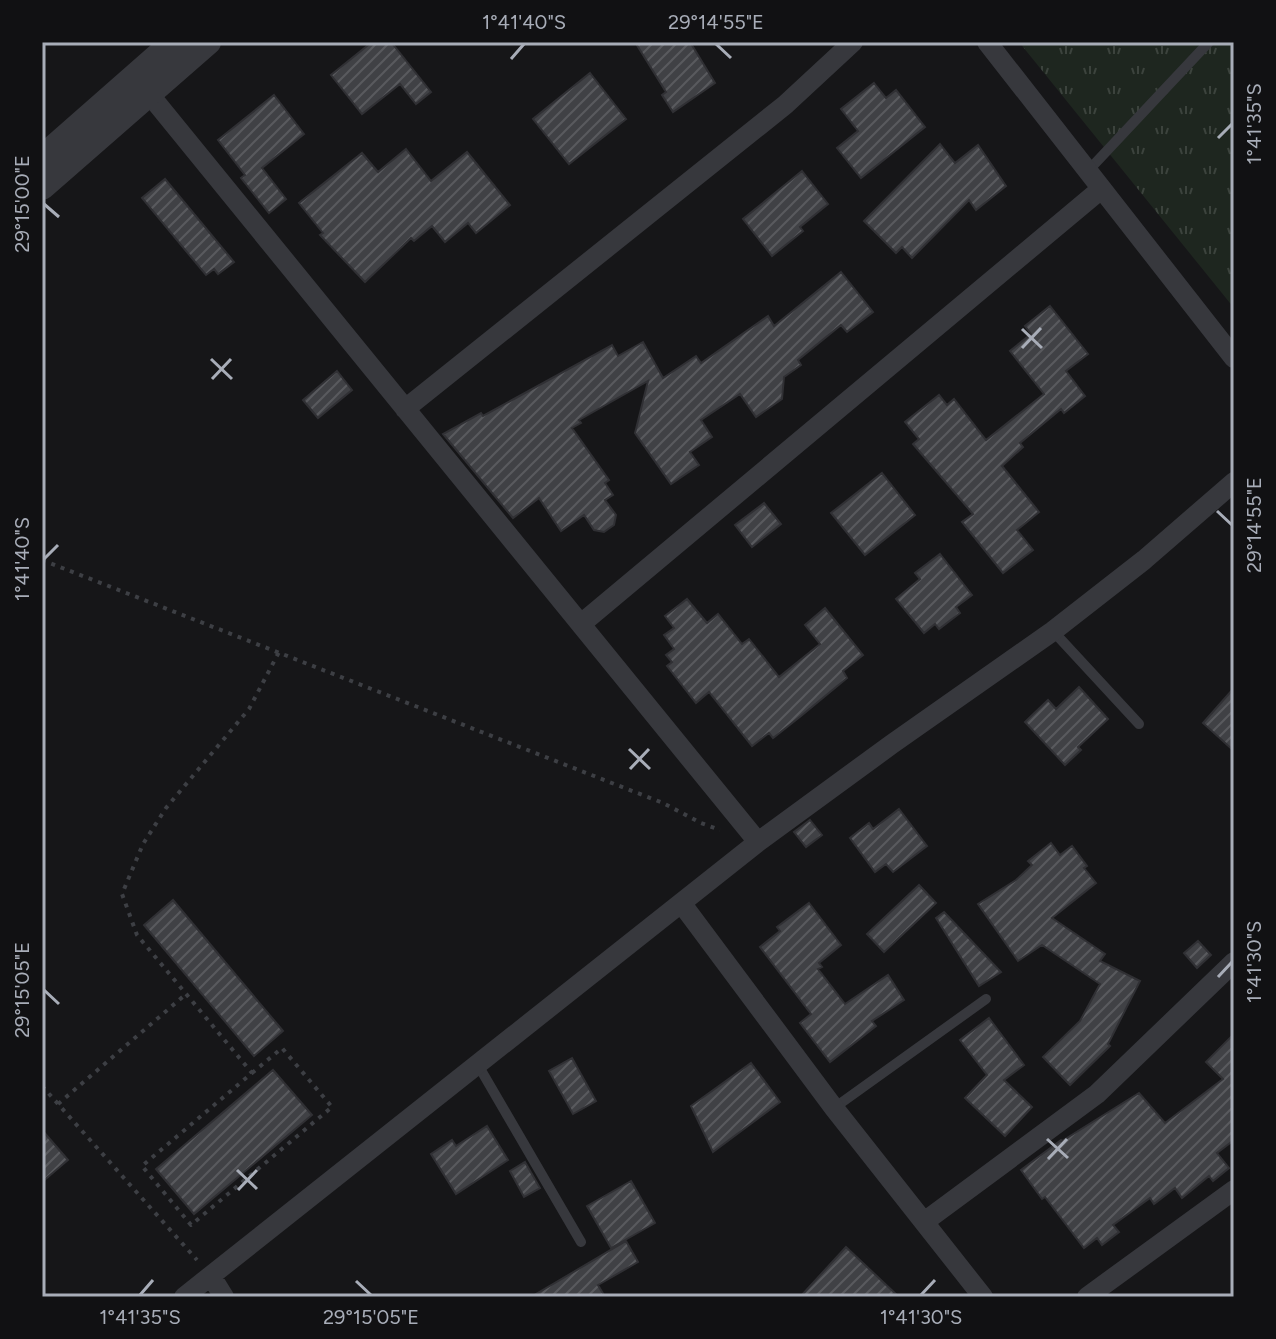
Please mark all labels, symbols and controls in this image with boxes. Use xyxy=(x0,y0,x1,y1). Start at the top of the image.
text: 1°41'40"S xyxy=(482,10,566,34)
text: 29°14'55"E xyxy=(668,10,764,34)
text: 1°41'35"S xyxy=(1242,83,1266,165)
text: 29°15'00"E xyxy=(10,155,34,253)
text: 29°14'55"E xyxy=(1242,477,1266,573)
text: 1°41'40"S xyxy=(10,517,34,601)
text: 1°41'30"S xyxy=(1242,921,1266,1003)
text: 29°15'05"E xyxy=(10,942,34,1038)
text: 1°41'35"S xyxy=(99,1305,181,1329)
text: 29°15'05"E xyxy=(323,1305,419,1329)
text: 1°41'30"S xyxy=(880,1305,962,1329)

